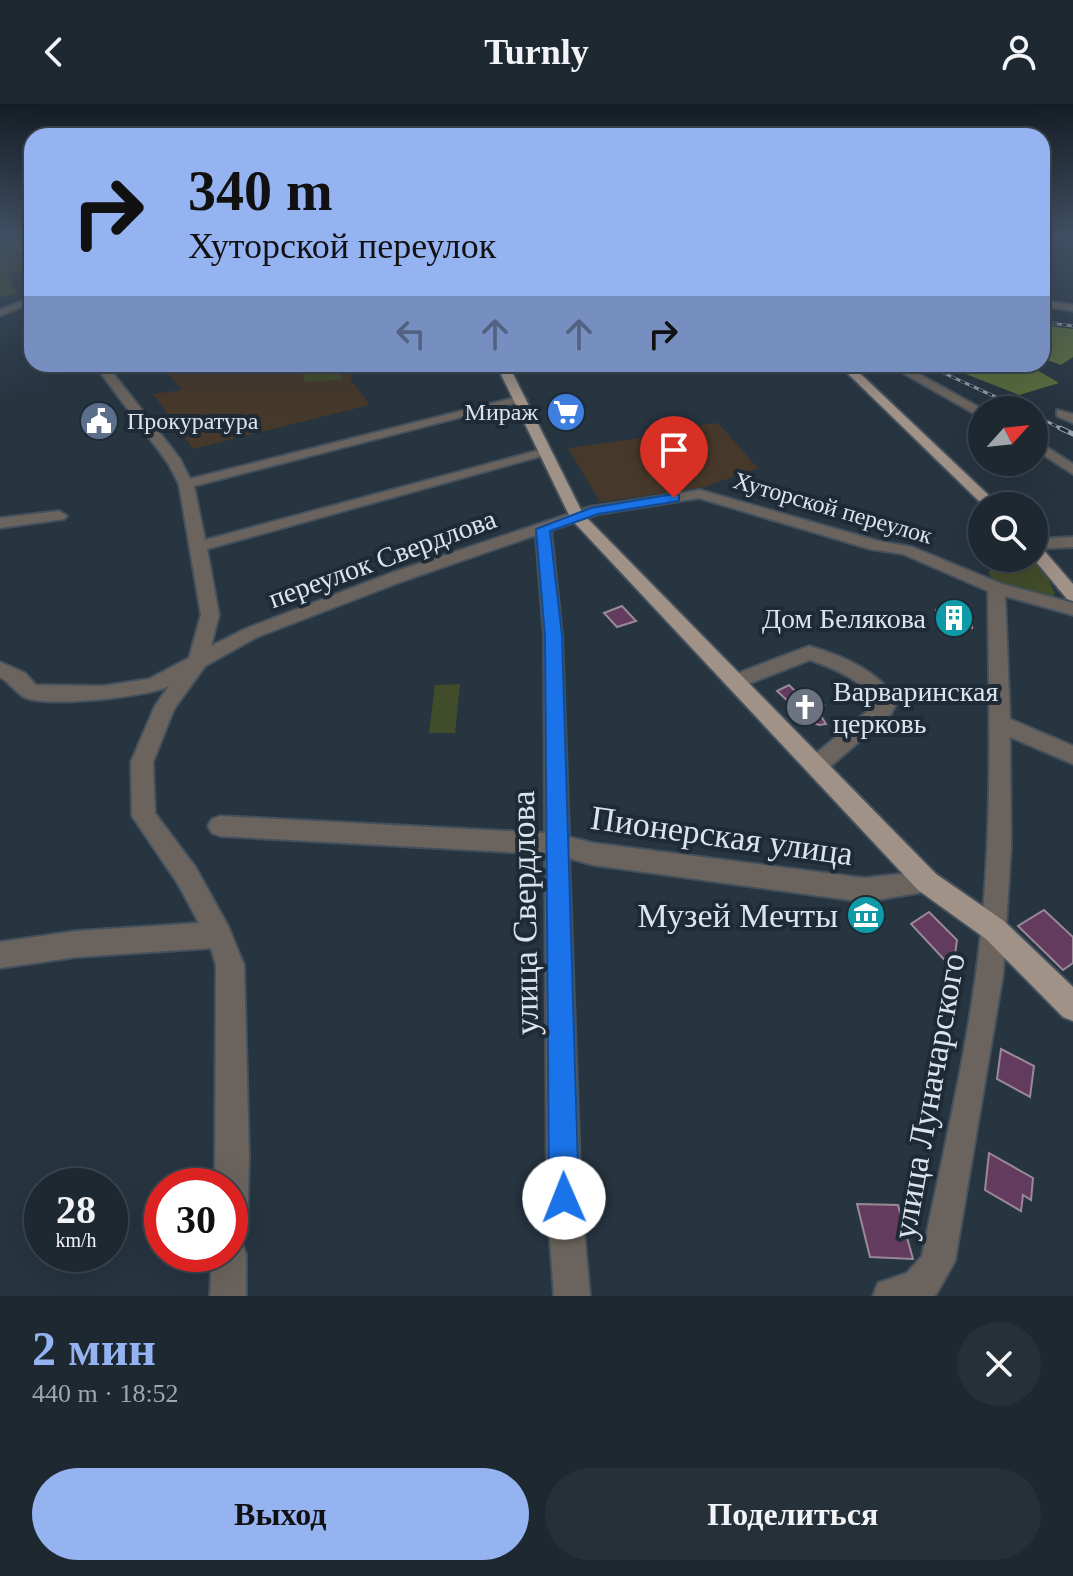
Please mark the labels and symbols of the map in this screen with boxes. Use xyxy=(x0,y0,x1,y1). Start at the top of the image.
supermarket icon: Мираж xyxy=(545,391,587,433)
north arrow xyxy=(968,396,1048,476)
place label: Мираж xyxy=(465,399,538,425)
public building icon: Прокуратура xyxy=(78,400,120,442)
place label: Прокуратура xyxy=(127,408,259,434)
pin xyxy=(640,416,708,498)
street label: Хуторской переулок xyxy=(731,467,936,549)
street label: переулок Свердлова xyxy=(264,503,501,614)
building icon: Дом Белякова xyxy=(933,597,975,639)
place label: Дом Белякова xyxy=(762,603,927,634)
place label: Варваринская церковь xyxy=(833,676,998,739)
church icon: Варваринская церковь xyxy=(784,686,826,728)
street label: улица Свердлова xyxy=(504,790,545,1036)
street label: Пионерская улица xyxy=(588,799,855,872)
museum icon: Музей Мечты xyxy=(845,894,887,936)
place label: Музей Мечты xyxy=(638,897,838,934)
street label: улица Луначарского xyxy=(885,950,972,1242)
position arrow xyxy=(522,1156,606,1240)
speed limit sign: 30 xyxy=(144,1168,248,1272)

